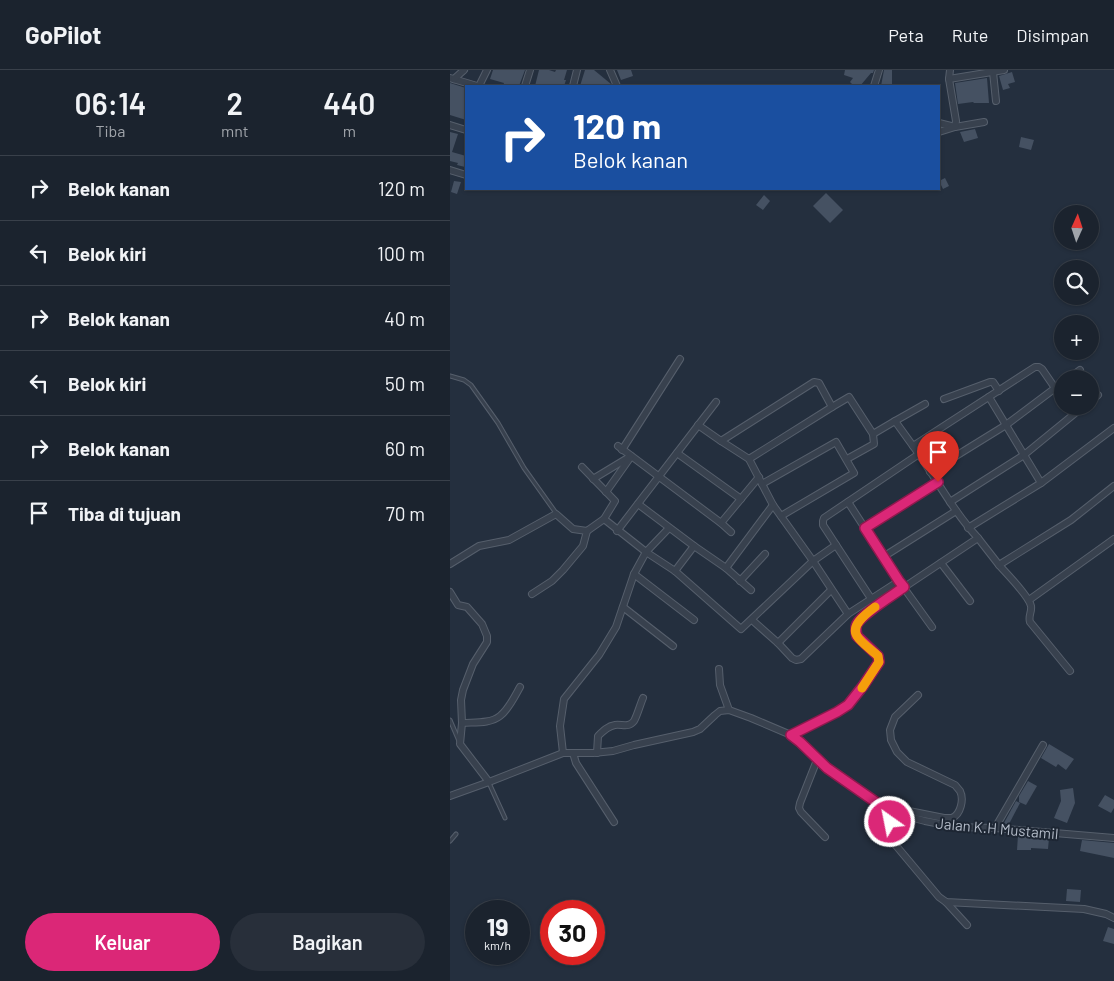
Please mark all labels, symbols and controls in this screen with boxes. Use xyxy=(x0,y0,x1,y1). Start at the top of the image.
text: GoPilot xyxy=(25,20,102,49)
text: Peta xyxy=(888,24,924,46)
text: Rute xyxy=(952,24,988,46)
text: Disimpan xyxy=(1016,24,1089,46)
text: 06:14 xyxy=(75,85,146,121)
text: 2 xyxy=(227,85,243,121)
text: 440 xyxy=(323,85,375,121)
text: 120 m xyxy=(573,104,661,146)
icon: right xyxy=(490,105,555,170)
text: Tiba xyxy=(96,121,125,140)
text: mnt xyxy=(221,121,249,140)
text: m xyxy=(343,121,356,140)
text: Belok kanan xyxy=(573,146,688,172)
icon: right xyxy=(25,174,53,202)
text: Belok kanan xyxy=(68,177,170,200)
text: 120 m xyxy=(378,177,425,200)
north arrow xyxy=(1054,205,1099,250)
map controls xyxy=(1054,205,1099,415)
icon: left xyxy=(25,239,53,267)
text: Belok kiri xyxy=(68,242,146,265)
text: 100 m xyxy=(377,242,425,265)
button: search xyxy=(1054,260,1099,305)
icon: right xyxy=(25,304,53,332)
text: Belok kanan xyxy=(68,307,170,330)
text: 40 m xyxy=(384,307,425,330)
button: + xyxy=(1054,315,1099,360)
icon: left xyxy=(25,369,53,397)
button: − xyxy=(1054,370,1099,415)
text: Belok kiri xyxy=(68,372,146,395)
text: 50 m xyxy=(385,372,425,395)
pin xyxy=(917,431,959,482)
icon: right xyxy=(25,434,53,462)
text: Belok kanan xyxy=(68,437,170,460)
text: 60 m xyxy=(385,437,425,460)
icon: arrive xyxy=(924,438,952,466)
icon: arrive xyxy=(25,499,53,527)
text: Tiba di tujuan xyxy=(68,502,181,525)
text: 70 m xyxy=(386,502,425,525)
position arrow xyxy=(863,795,915,847)
street label: Jalan K.H Mustamil xyxy=(935,814,1059,842)
speed limit sign: 30 xyxy=(540,900,605,965)
text: 19 xyxy=(486,911,509,941)
button: Keluar xyxy=(25,913,220,971)
button: Bagikan xyxy=(230,913,425,971)
text: km/h xyxy=(484,938,511,952)

